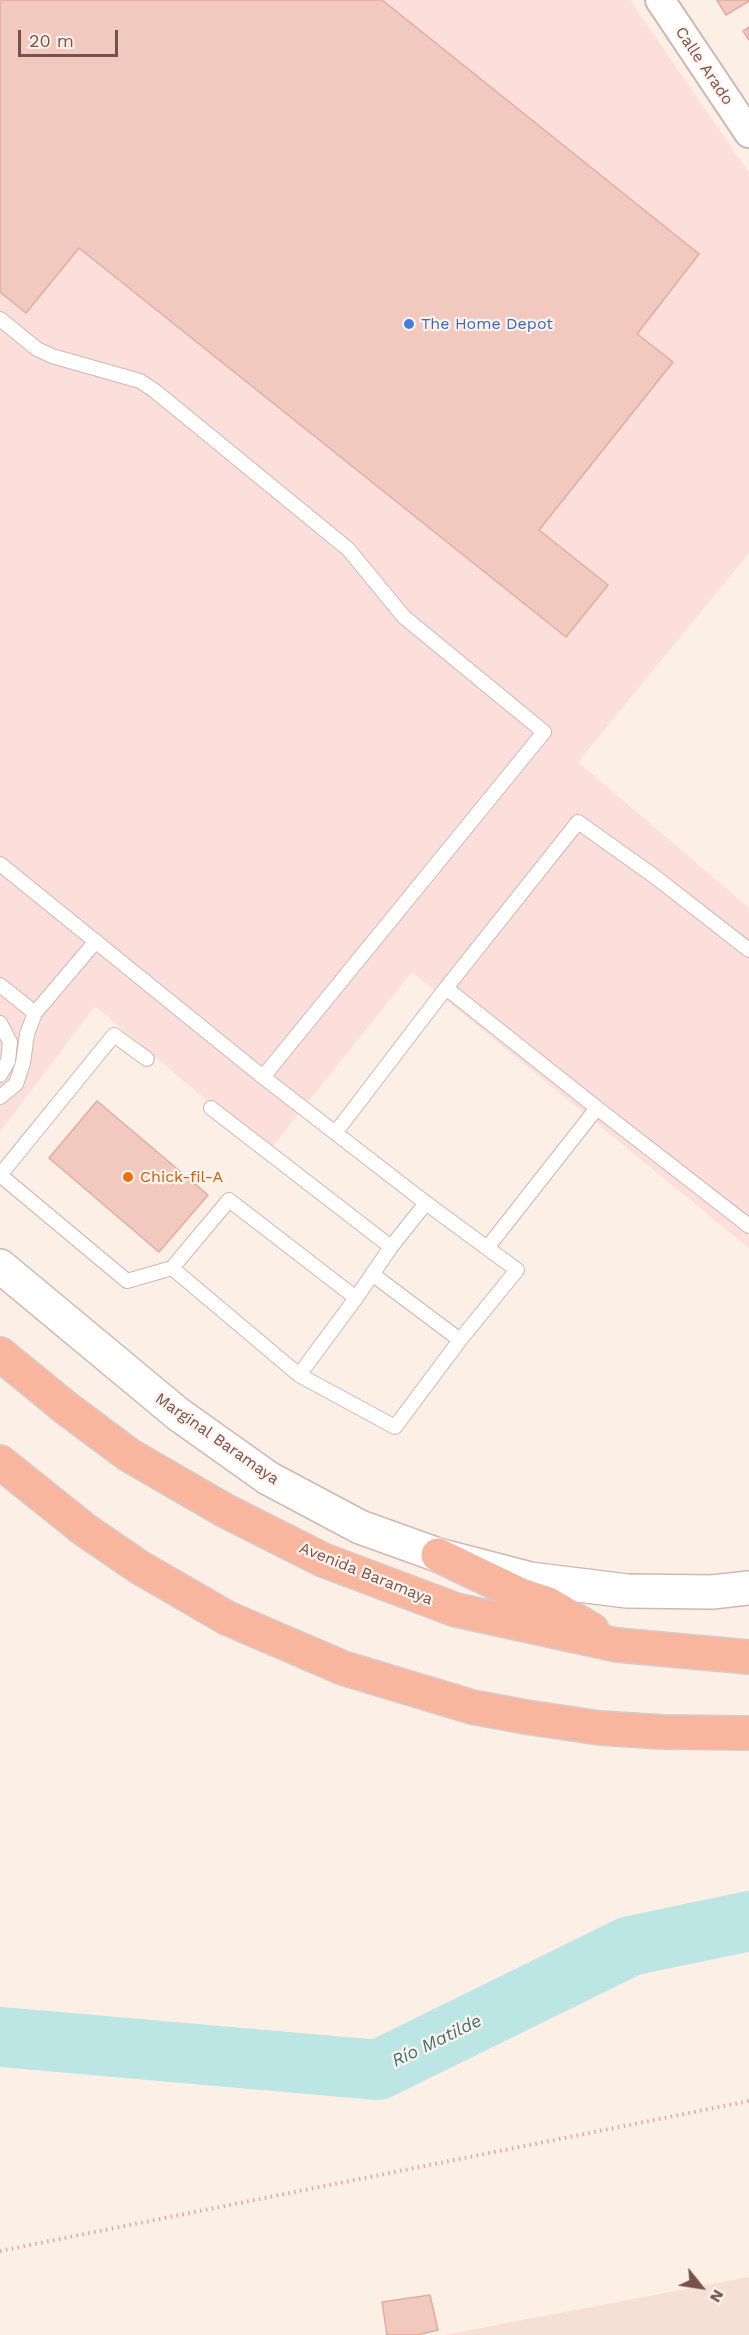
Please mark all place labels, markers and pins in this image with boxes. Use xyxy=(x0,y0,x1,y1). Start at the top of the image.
place label: The Home Depot xyxy=(421,314,553,334)
marker: The Home Depot xyxy=(402,317,416,331)
place label: Chick-fil-A xyxy=(140,1167,223,1187)
marker: Chick-fil-A xyxy=(121,1170,135,1184)

